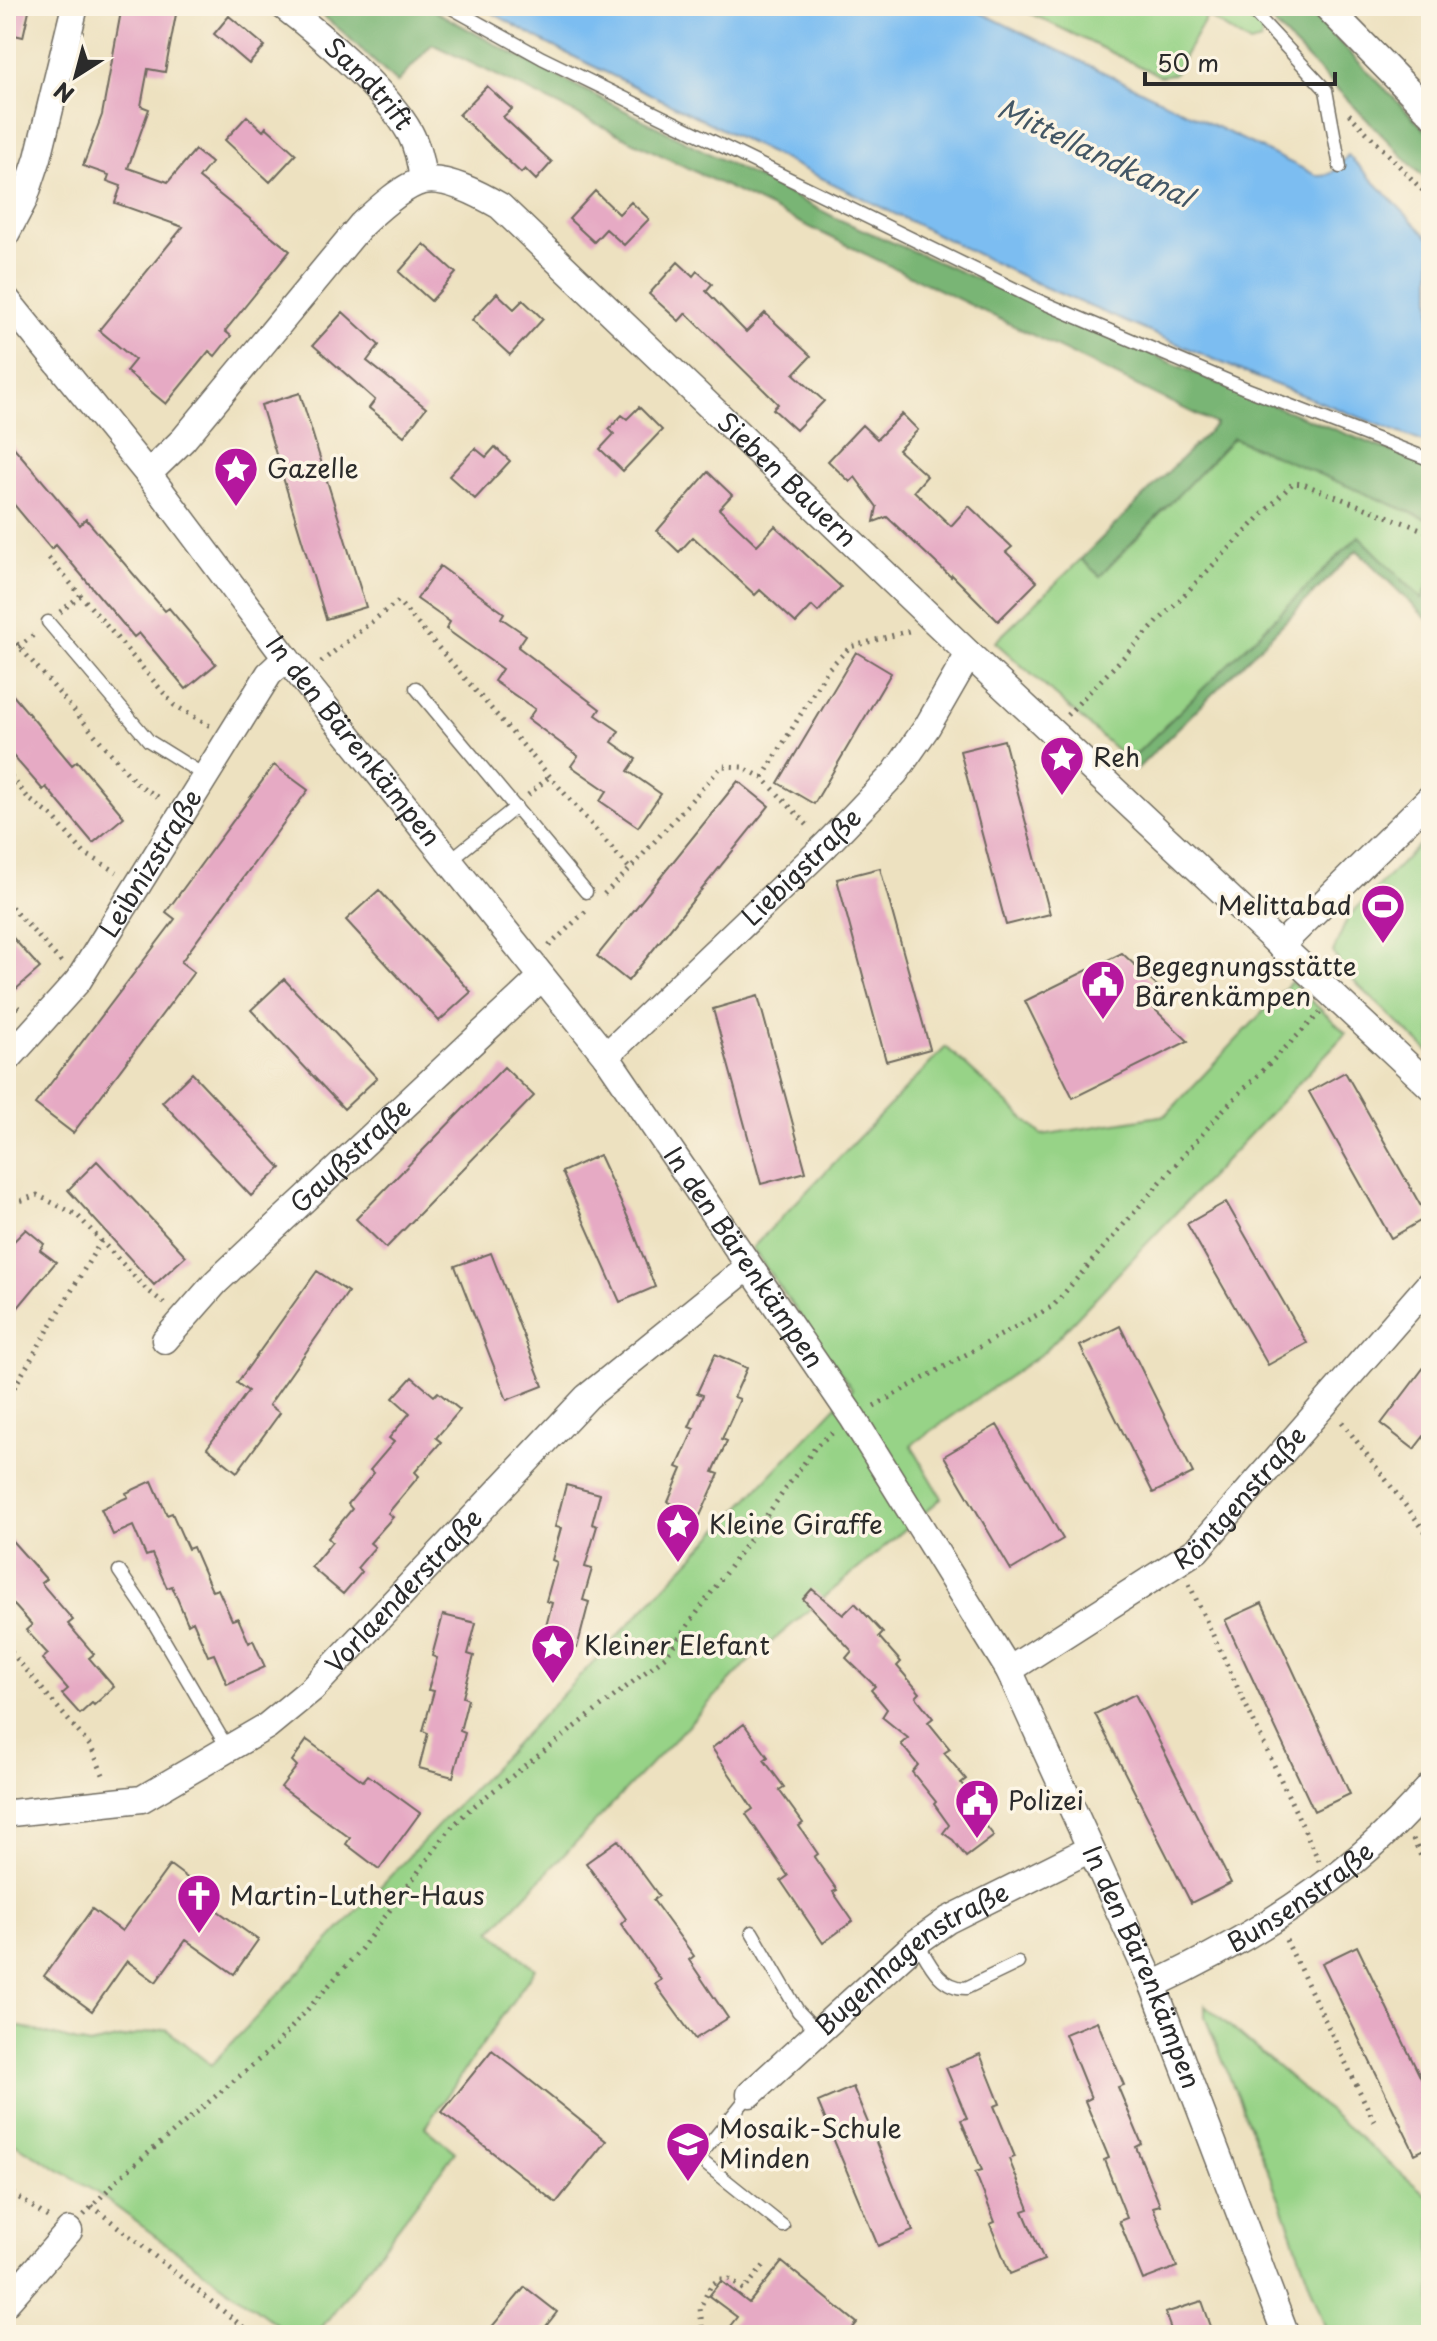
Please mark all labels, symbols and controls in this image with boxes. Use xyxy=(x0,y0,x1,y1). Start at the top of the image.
street label: Sandtrift xyxy=(316,27,424,137)
north arrow xyxy=(36,36,116,116)
scale bar xyxy=(1145,36,1335,86)
text: 50 m xyxy=(1157,44,1219,80)
text: N xyxy=(47,75,80,112)
water label: Mittellandkanal xyxy=(991,86,1204,219)
street label: Sieben Bauern xyxy=(709,403,867,555)
place icon: Gazelle xyxy=(212,445,260,508)
place label: Gazelle xyxy=(267,448,359,487)
street label: In den Bärenkämpen xyxy=(257,626,451,854)
place icon: Reh xyxy=(1038,734,1086,797)
place label: Reh xyxy=(1093,737,1140,776)
street label: Leibnizstraße xyxy=(89,781,211,944)
street label: Liebigstraße xyxy=(732,798,870,934)
sports icon: Melittabad xyxy=(1359,882,1407,945)
place label: Melittabad xyxy=(1218,885,1352,924)
place label: Begegnungsstätte Bärenkämpen xyxy=(1134,946,1357,1015)
public building icon: Begegnungsstätte Bärenkämpen xyxy=(1079,958,1127,1021)
street label: Gaußstraße xyxy=(281,1088,419,1221)
street label: In den Bärenkämpen xyxy=(655,1138,834,1375)
street label: Röntgenstraße xyxy=(1165,1417,1315,1579)
street label: Vorlaenderstraße xyxy=(315,1499,490,1682)
place icon: Kleine Giraffe xyxy=(654,1501,702,1564)
place label: Kleine Giraffe xyxy=(709,1504,883,1543)
place icon: Kleiner Elefant xyxy=(529,1622,577,1685)
place label: Kleiner Elefant xyxy=(584,1625,770,1664)
public building icon: Polizei xyxy=(953,1777,1001,1840)
place label: Polizei xyxy=(1008,1780,1084,1819)
street label: Bunsenstraße xyxy=(1219,1832,1382,1961)
street label: In den Bärenkämpen xyxy=(1074,1838,1212,2094)
church icon: Martin-Luther-Haus xyxy=(175,1872,223,1935)
street label: Bugenhagenstraße xyxy=(806,1872,1015,2044)
place label: Martin-Luther-Haus xyxy=(230,1875,485,1914)
place label: Mosaik-Schule Minden xyxy=(719,2108,902,2177)
school or university icon: Mosaik-Schule Minden xyxy=(664,2120,712,2183)

